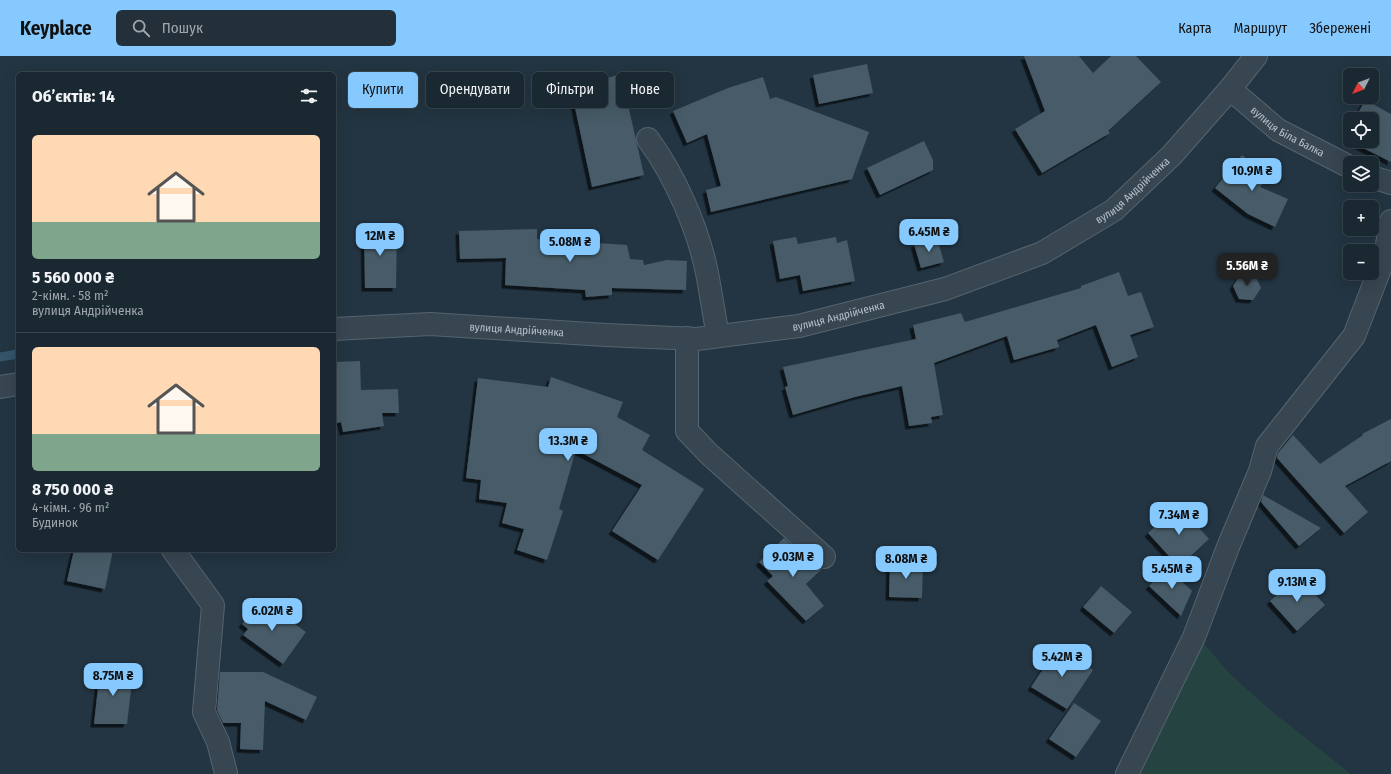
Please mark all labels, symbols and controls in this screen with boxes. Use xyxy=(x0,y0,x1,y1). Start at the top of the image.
search box xyxy=(116,10,396,46)
text: Keyplace xyxy=(20,17,92,40)
icon: search xyxy=(130,17,152,39)
text: Пошук xyxy=(162,19,203,37)
text: Карта xyxy=(1178,20,1212,37)
text: Маршрут xyxy=(1234,20,1287,37)
text: Збережені xyxy=(1309,20,1371,37)
north arrow xyxy=(1343,68,1379,104)
map controls xyxy=(1343,68,1379,280)
chip: Купити xyxy=(348,72,418,108)
chip: Орендувати xyxy=(426,72,524,108)
chip: Фільтри xyxy=(532,72,608,108)
chip: Нове xyxy=(616,72,674,108)
icon: filters xyxy=(298,85,320,107)
text: Об’єктів: 14 xyxy=(32,86,115,107)
street label: вулиця Біла Балка xyxy=(1248,104,1326,160)
button: locate xyxy=(1343,112,1379,148)
street label: вулиця Андрійченка xyxy=(1093,155,1172,227)
button: layers xyxy=(1343,156,1379,192)
pin: 10.9M ₴ xyxy=(1215,158,1289,192)
icon: home xyxy=(140,161,212,233)
text: 10.9M ₴ xyxy=(1232,163,1272,178)
button: + xyxy=(1343,200,1379,236)
pin: 6.45M ₴ xyxy=(892,219,966,253)
pin: 12M ₴ xyxy=(352,223,408,257)
text: 6.45M ₴ xyxy=(908,224,950,239)
text: 12M ₴ xyxy=(365,228,395,243)
pin: 5.08M ₴ xyxy=(533,229,607,263)
text: 5.08M ₴ xyxy=(549,234,591,249)
button: − xyxy=(1343,244,1379,280)
pin: 5.56M ₴ xyxy=(1210,253,1284,287)
text: 5.56M ₴ xyxy=(1226,258,1268,273)
text: 5 560 000 ₴ xyxy=(32,267,114,288)
text: 2-кімн. · 58 m² xyxy=(32,288,109,303)
street label: вулиця Андрійченка xyxy=(792,299,886,334)
text: вулиця Андрійченка xyxy=(32,303,144,318)
street label: вулиця Андрійченка xyxy=(469,320,564,339)
icon: home xyxy=(140,373,212,445)
pin: 13.3M ₴ xyxy=(531,428,605,462)
text: 13.3M ₴ xyxy=(548,433,588,448)
text: 8 750 000 ₴ xyxy=(32,479,113,500)
text: 4-кімн. · 96 m² xyxy=(32,500,109,515)
pin: 7.34M ₴ xyxy=(1142,502,1216,536)
text: 7.34M ₴ xyxy=(1159,507,1199,522)
text: Будинок xyxy=(32,515,78,530)
pin: 9.03M ₴ xyxy=(756,544,830,578)
pin: 8.08M ₴ xyxy=(869,546,943,580)
text: 9.03M ₴ xyxy=(772,549,814,564)
text: 8.08M ₴ xyxy=(885,551,927,566)
pin: 5.45M ₴ xyxy=(1135,556,1209,590)
text: 5.45M ₴ xyxy=(1152,561,1192,576)
pin: 9.13M ₴ xyxy=(1260,569,1334,603)
text: 9.13M ₴ xyxy=(1278,574,1317,589)
pin: 6.02M ₴ xyxy=(235,598,309,632)
text: 6.02M ₴ xyxy=(251,603,293,618)
pin: 5.42M ₴ xyxy=(1025,644,1099,678)
text: 5.42M ₴ xyxy=(1042,649,1082,664)
pin: 8.75M ₴ xyxy=(76,663,150,697)
text: 8.75M ₴ xyxy=(93,668,133,683)

